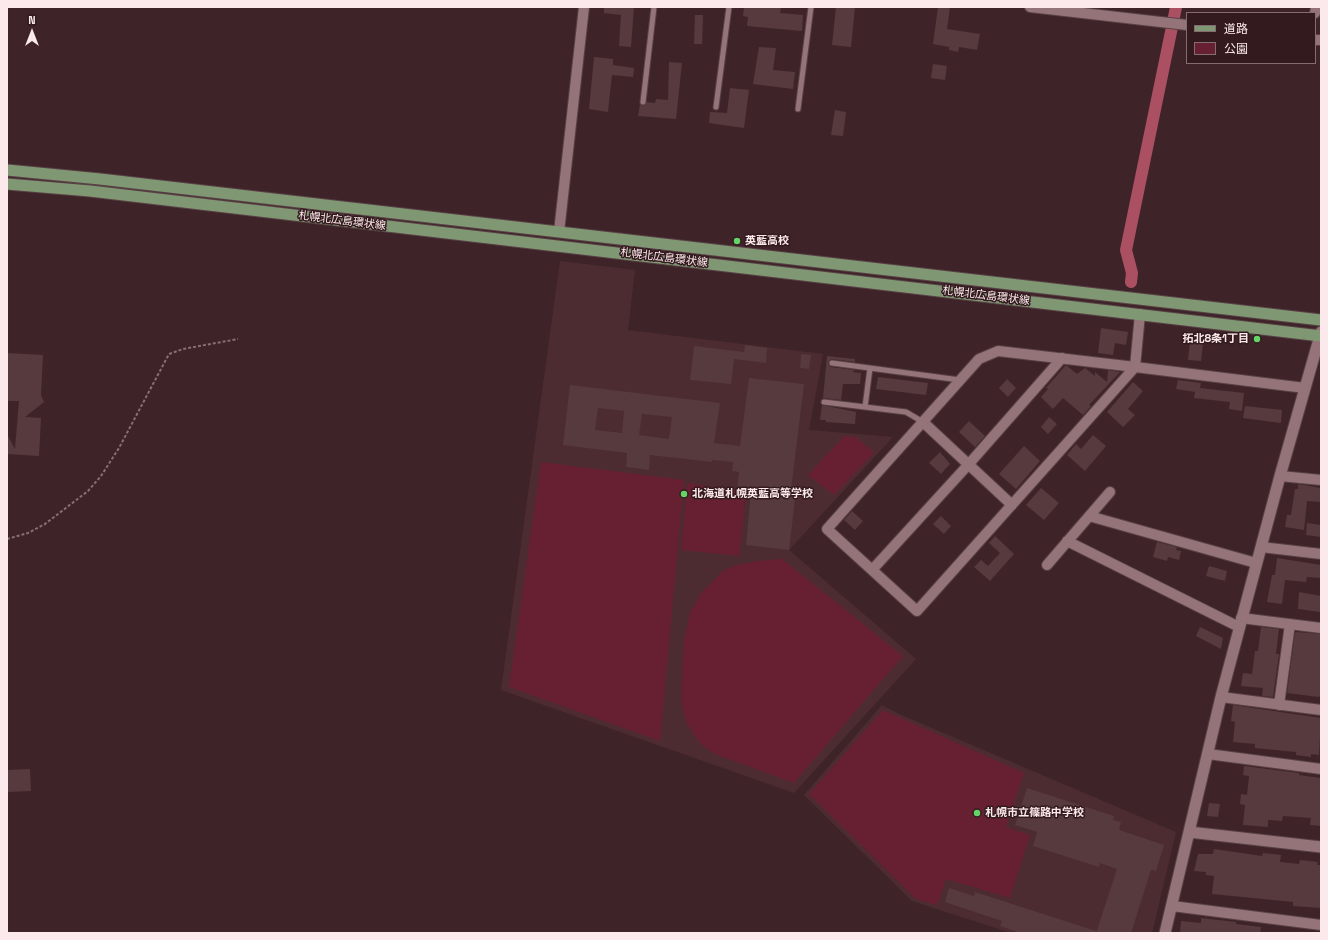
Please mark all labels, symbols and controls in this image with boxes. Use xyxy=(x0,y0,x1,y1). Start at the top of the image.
north arrow xyxy=(12,12,52,52)
legend xyxy=(1186,12,1316,64)
text: N xyxy=(28,13,36,27)
text: 道路 xyxy=(1224,21,1248,37)
text: 公園 xyxy=(1224,41,1248,57)
street label: 札幌北広島環状線 xyxy=(298,209,386,233)
place label: 英藍高校 xyxy=(745,234,789,248)
marker: 英藍高校 xyxy=(732,236,742,246)
street label: 札幌北広島環状線 xyxy=(620,246,708,270)
street label: 札幌北広島環状線 xyxy=(942,284,1030,308)
place label: 拓北8条1丁目 xyxy=(1182,332,1249,346)
marker: 拓北8条1丁目 xyxy=(1252,334,1262,344)
place label: 北海道札幌英藍高等学校 xyxy=(692,487,813,501)
marker: 北海道札幌英藍高等学校 xyxy=(679,489,689,499)
place label: 札幌市立篠路中学校 xyxy=(985,806,1084,820)
marker: 札幌市立篠路中学校 xyxy=(972,808,982,818)

